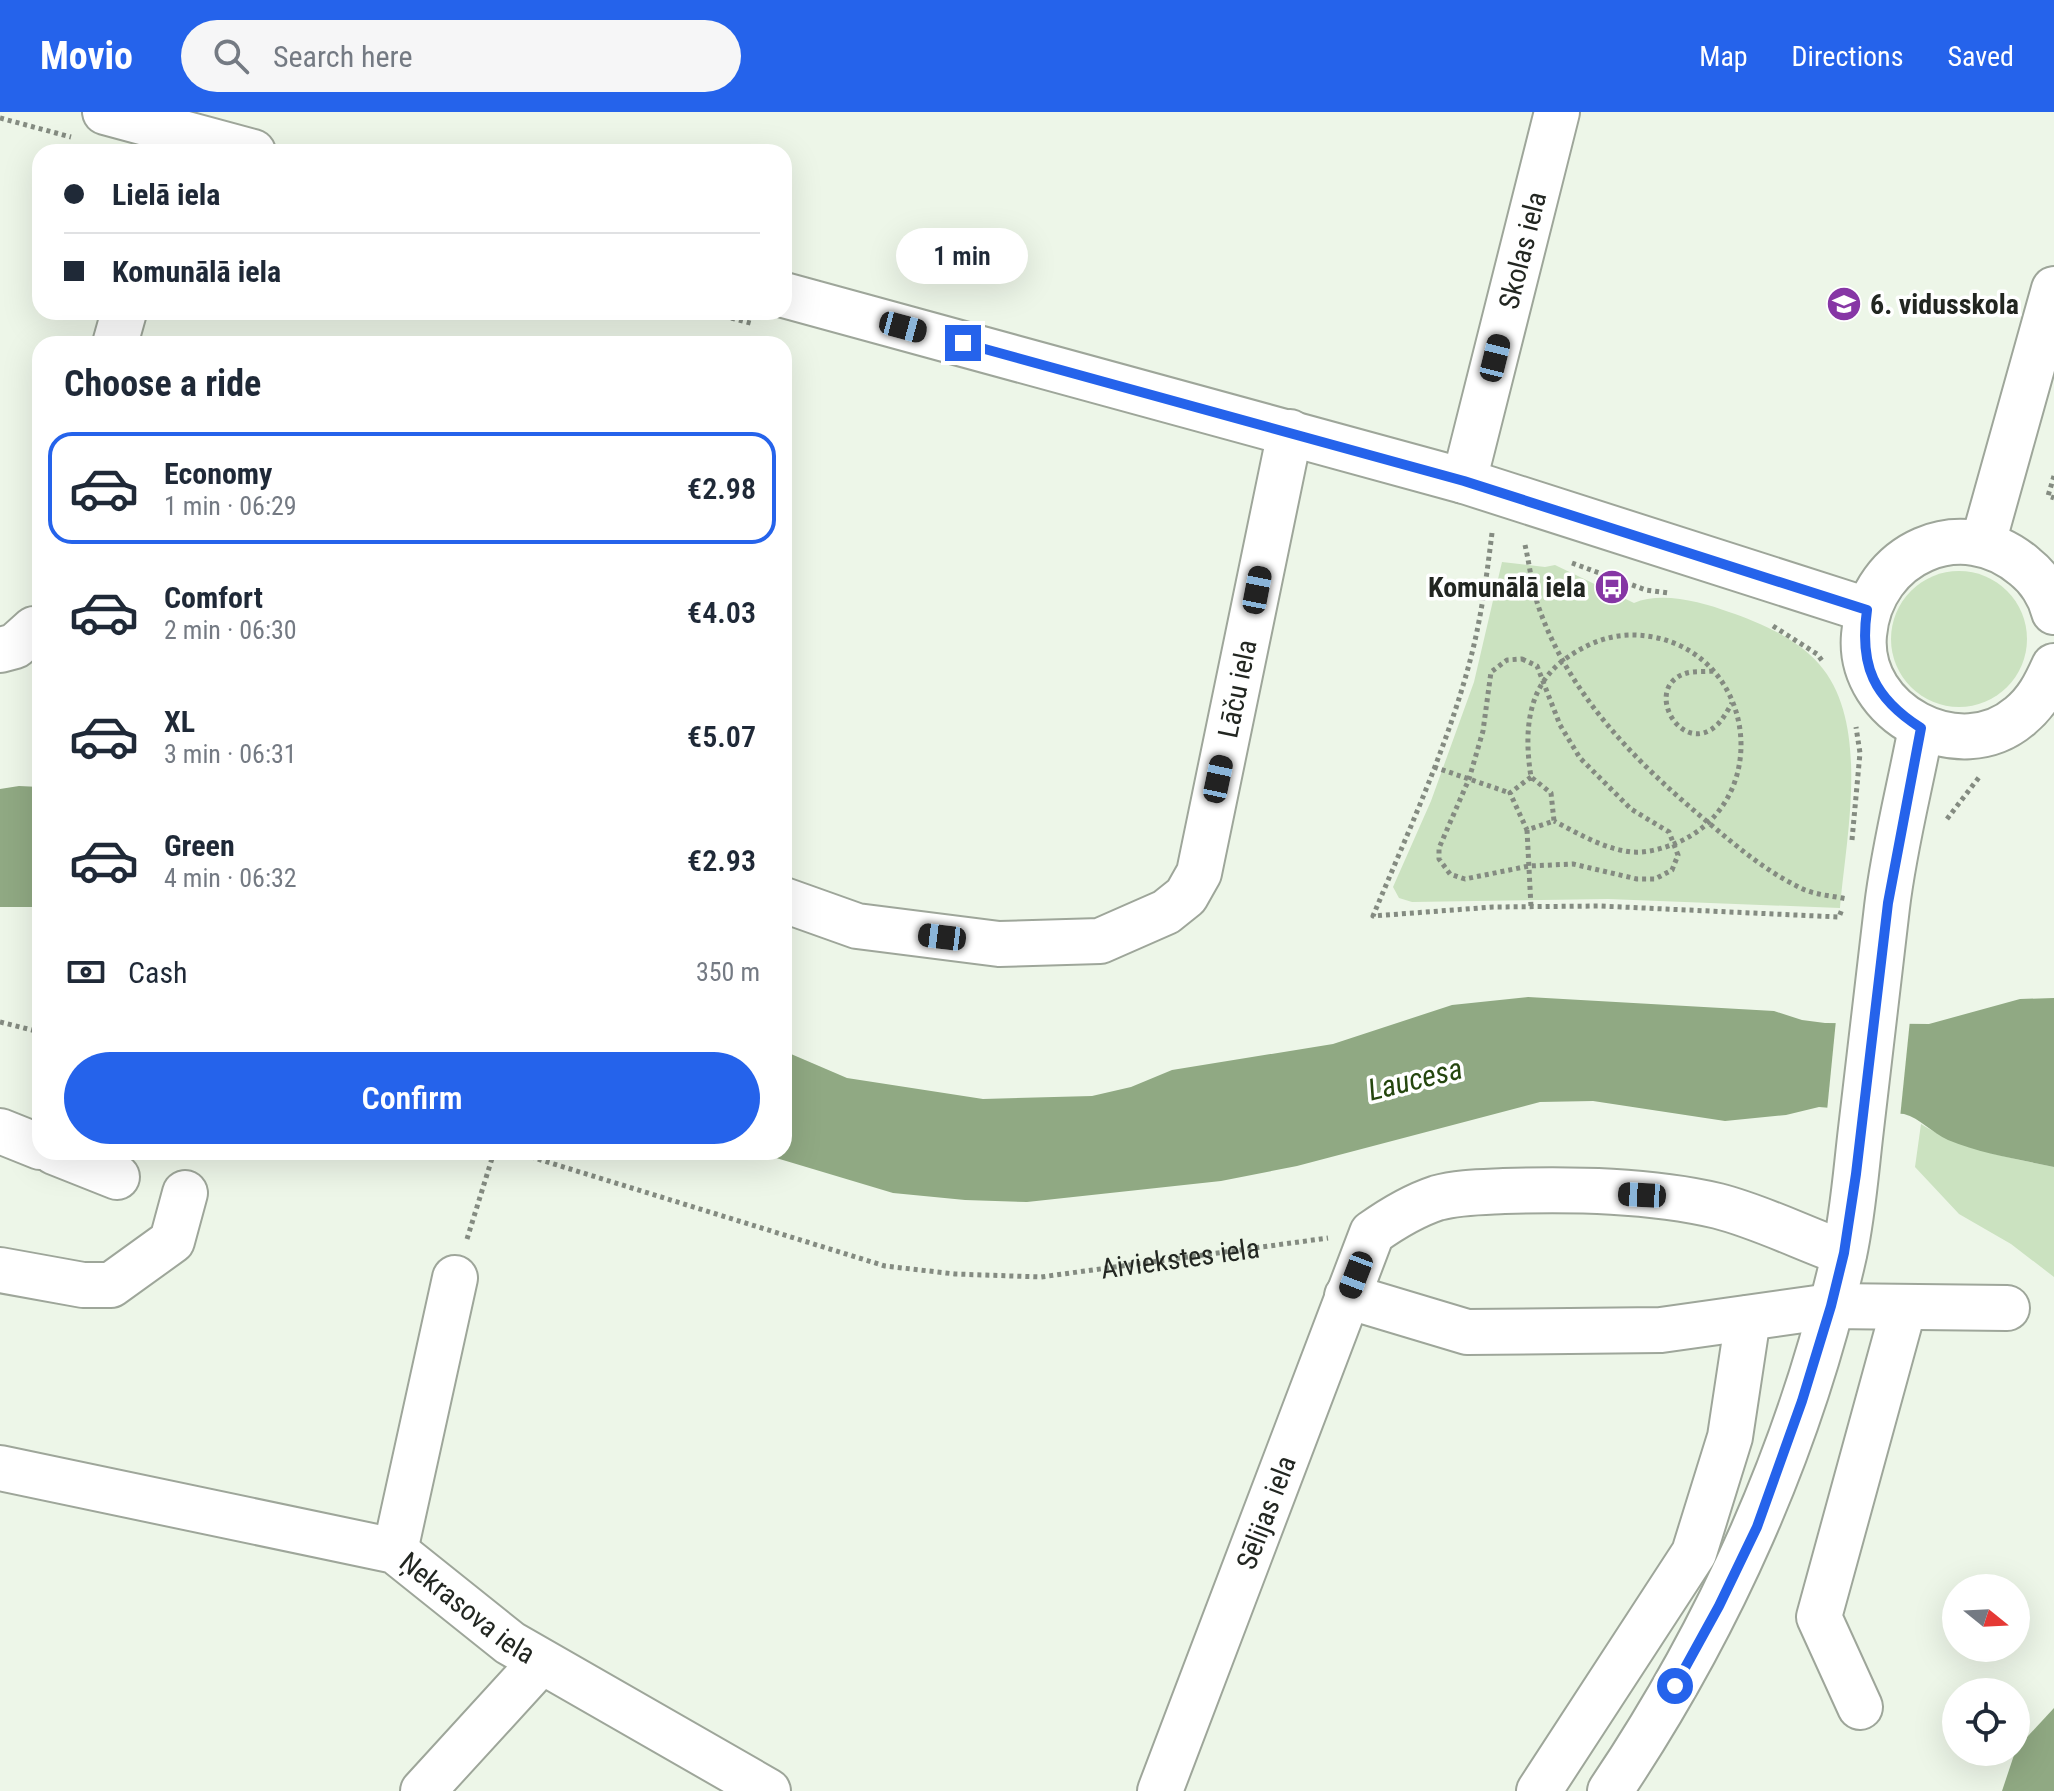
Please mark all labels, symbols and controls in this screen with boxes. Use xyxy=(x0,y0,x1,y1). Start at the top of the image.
search box xyxy=(181,20,741,92)
text: Movio xyxy=(40,34,133,78)
icon: search xyxy=(209,34,253,78)
text: Search here xyxy=(273,39,413,74)
text: Map xyxy=(1699,40,1748,73)
text: Directions xyxy=(1792,40,1903,73)
text: Saved xyxy=(1947,40,2014,73)
text: Lielā iela xyxy=(112,177,221,212)
street label: Skolas iela xyxy=(1492,188,1553,312)
callout: 1 min xyxy=(897,227,1029,283)
text: 1 min xyxy=(933,241,991,271)
text: Komunālā iela xyxy=(112,254,281,289)
school or university icon: 6. vidusskola xyxy=(1825,285,1863,323)
place label: 6. vidusskola xyxy=(1870,288,2019,321)
car xyxy=(877,309,929,345)
route end xyxy=(945,325,981,361)
car xyxy=(1478,332,1512,384)
text: Choose a ride xyxy=(64,363,261,405)
icon: car xyxy=(68,452,140,524)
text: Economy xyxy=(164,456,272,491)
text: €2.98 xyxy=(687,471,756,506)
text: 1 min · 06:29 xyxy=(164,491,297,521)
car xyxy=(1241,564,1273,616)
bus stop icon: Komunālā iela xyxy=(1593,568,1631,606)
place label: Komunālā iela xyxy=(1428,571,1586,604)
icon: car xyxy=(68,576,140,648)
text: Comfort xyxy=(164,580,263,615)
text: €4.03 xyxy=(687,595,756,630)
text: 2 min · 06:30 xyxy=(164,615,297,645)
street label: Lāču iela xyxy=(1211,637,1263,741)
icon: car xyxy=(68,700,140,772)
text: XL xyxy=(164,704,195,739)
text: €5.07 xyxy=(687,719,756,754)
text: 3 min · 06:31 xyxy=(164,739,297,769)
car xyxy=(1201,753,1235,805)
icon: car xyxy=(68,824,140,896)
text: Green xyxy=(164,828,235,863)
text: €2.93 xyxy=(687,843,756,878)
text: 4 min · 06:32 xyxy=(164,863,297,893)
car xyxy=(917,922,967,952)
icon: cash xyxy=(64,950,108,994)
text: Cash xyxy=(128,955,188,990)
text: 350 m xyxy=(696,957,760,987)
water label: Laucesa xyxy=(1364,1050,1466,1108)
button: Confirm xyxy=(64,1052,760,1144)
car xyxy=(1617,1182,1667,1208)
street label: Aiviekstes iela xyxy=(1099,1231,1261,1285)
car xyxy=(1336,1248,1376,1302)
street label: Sēlijas iela xyxy=(1229,1451,1302,1574)
street label: Ņekrasova iela xyxy=(393,1545,541,1670)
north arrow xyxy=(1942,1574,2030,1662)
map controls xyxy=(1942,1574,2030,1766)
route start xyxy=(1657,1668,1693,1704)
button: locate xyxy=(1942,1678,2030,1766)

